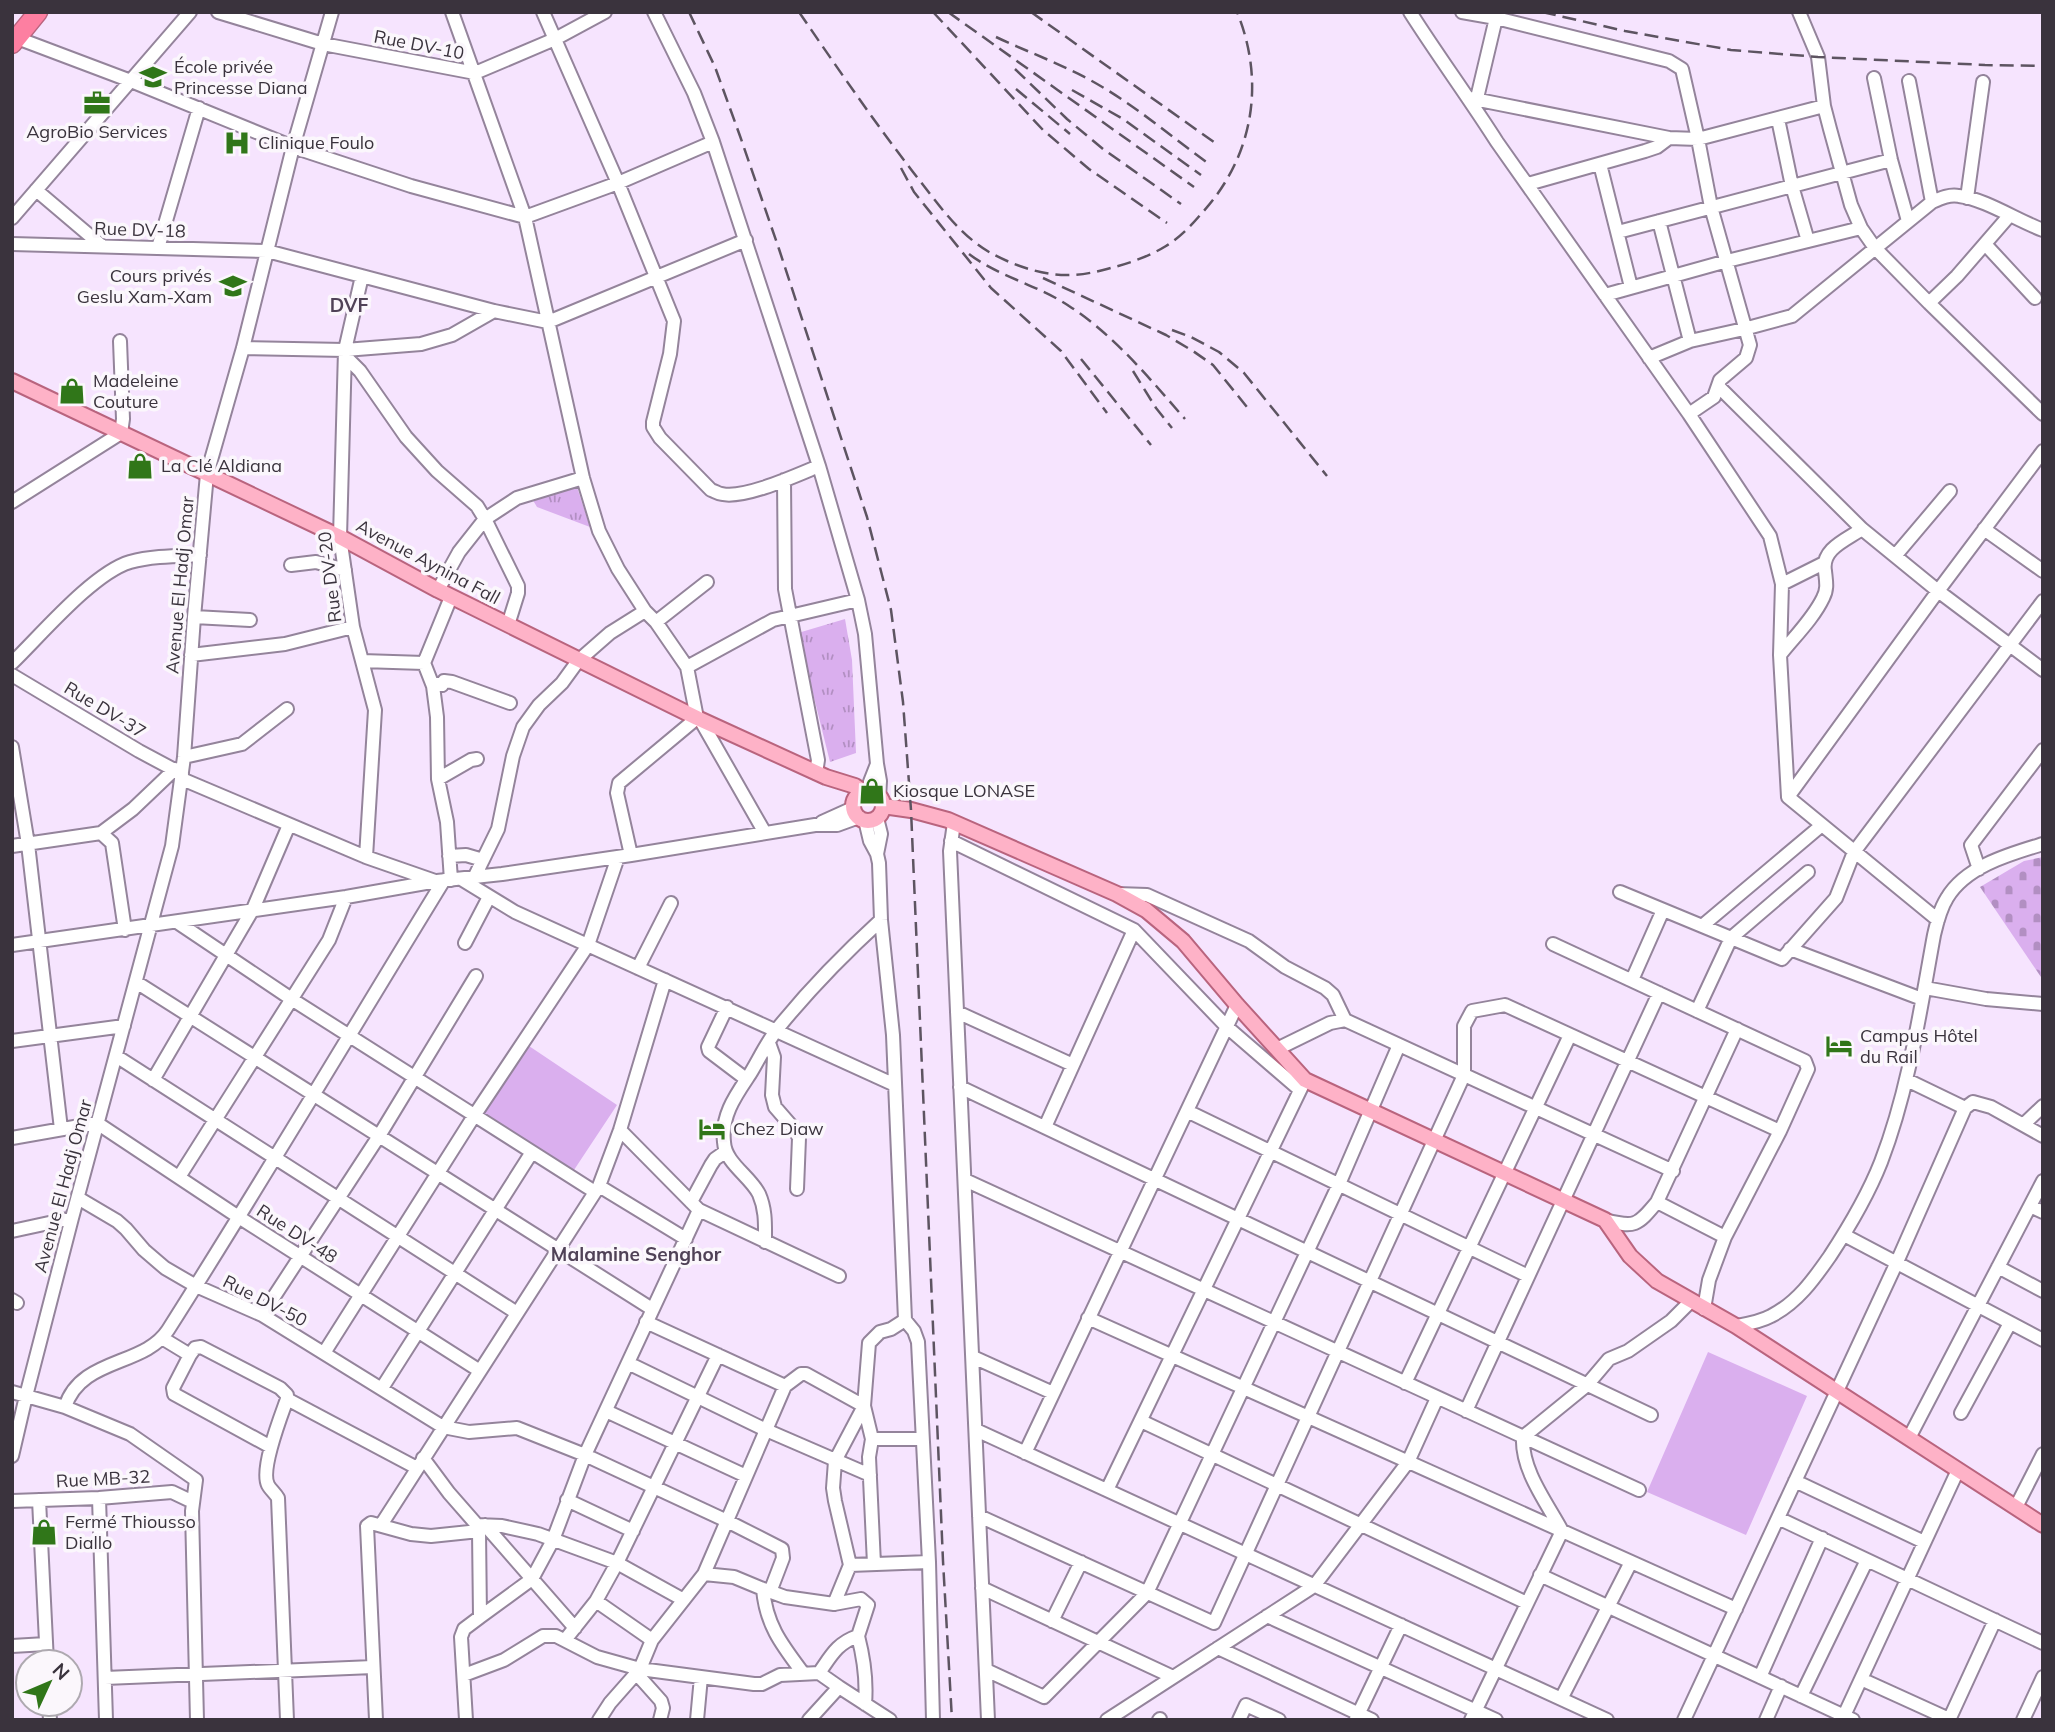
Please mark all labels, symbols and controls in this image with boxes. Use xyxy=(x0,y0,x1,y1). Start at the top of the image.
street label: Rue DV-10 xyxy=(372,24,466,65)
place label: École privée Princesse Diana xyxy=(174,55,308,99)
school or university icon: École privée Princesse Diana xyxy=(138,62,168,92)
office icon: AgroBio Services xyxy=(82,88,112,118)
place label: AgroBio Services xyxy=(26,120,168,143)
hospital icon: Clinique Foulo xyxy=(222,128,252,158)
place label: Clinique Foulo xyxy=(258,131,374,154)
street label: Rue DV-18 xyxy=(94,216,186,243)
place label: Cours privés Geslu Xam-Xam xyxy=(77,264,212,308)
school or university icon: Cours privés Geslu Xam-Xam xyxy=(218,271,248,301)
district label: DVF xyxy=(330,293,368,317)
place label: Madeleine Couture xyxy=(93,369,179,413)
shop icon: Madeleine Couture xyxy=(57,376,87,406)
shop icon: La Clé Aldiana xyxy=(125,451,155,481)
place label: La Clé Aldiana xyxy=(161,454,282,477)
street label: Avenue El Hadj Omar xyxy=(160,495,199,675)
street label: Avenue Aynina Fall xyxy=(352,514,504,609)
street label: Rue DV-20 xyxy=(313,530,346,624)
street label: Rue DV-37 xyxy=(60,676,150,743)
shop icon: Kiosque LONASE xyxy=(857,776,887,806)
place label: Kiosque LONASE xyxy=(893,779,1035,802)
place label: Campus Hôtel du Rail xyxy=(1860,1024,1978,1068)
hotel icon: Campus Hôtel du Rail xyxy=(1824,1031,1854,1061)
street label: Avenue El Hadj Omar xyxy=(28,1096,97,1275)
hotel icon: Chez Diaw xyxy=(697,1114,727,1144)
place label: Chez Diaw xyxy=(733,1117,824,1140)
street label: Rue DV-48 xyxy=(253,1199,342,1268)
district label: Malamine Senghor xyxy=(551,1242,722,1266)
street label: Rue DV-50 xyxy=(219,1270,311,1332)
street label: Rue MB-32 xyxy=(55,1465,151,1492)
place label: Fermé Thiousso Diallo xyxy=(65,1510,196,1554)
shop icon: Fermé Thiousso Diallo xyxy=(29,1517,59,1547)
north arrow xyxy=(14,1648,84,1718)
text: N xyxy=(48,1658,75,1685)

